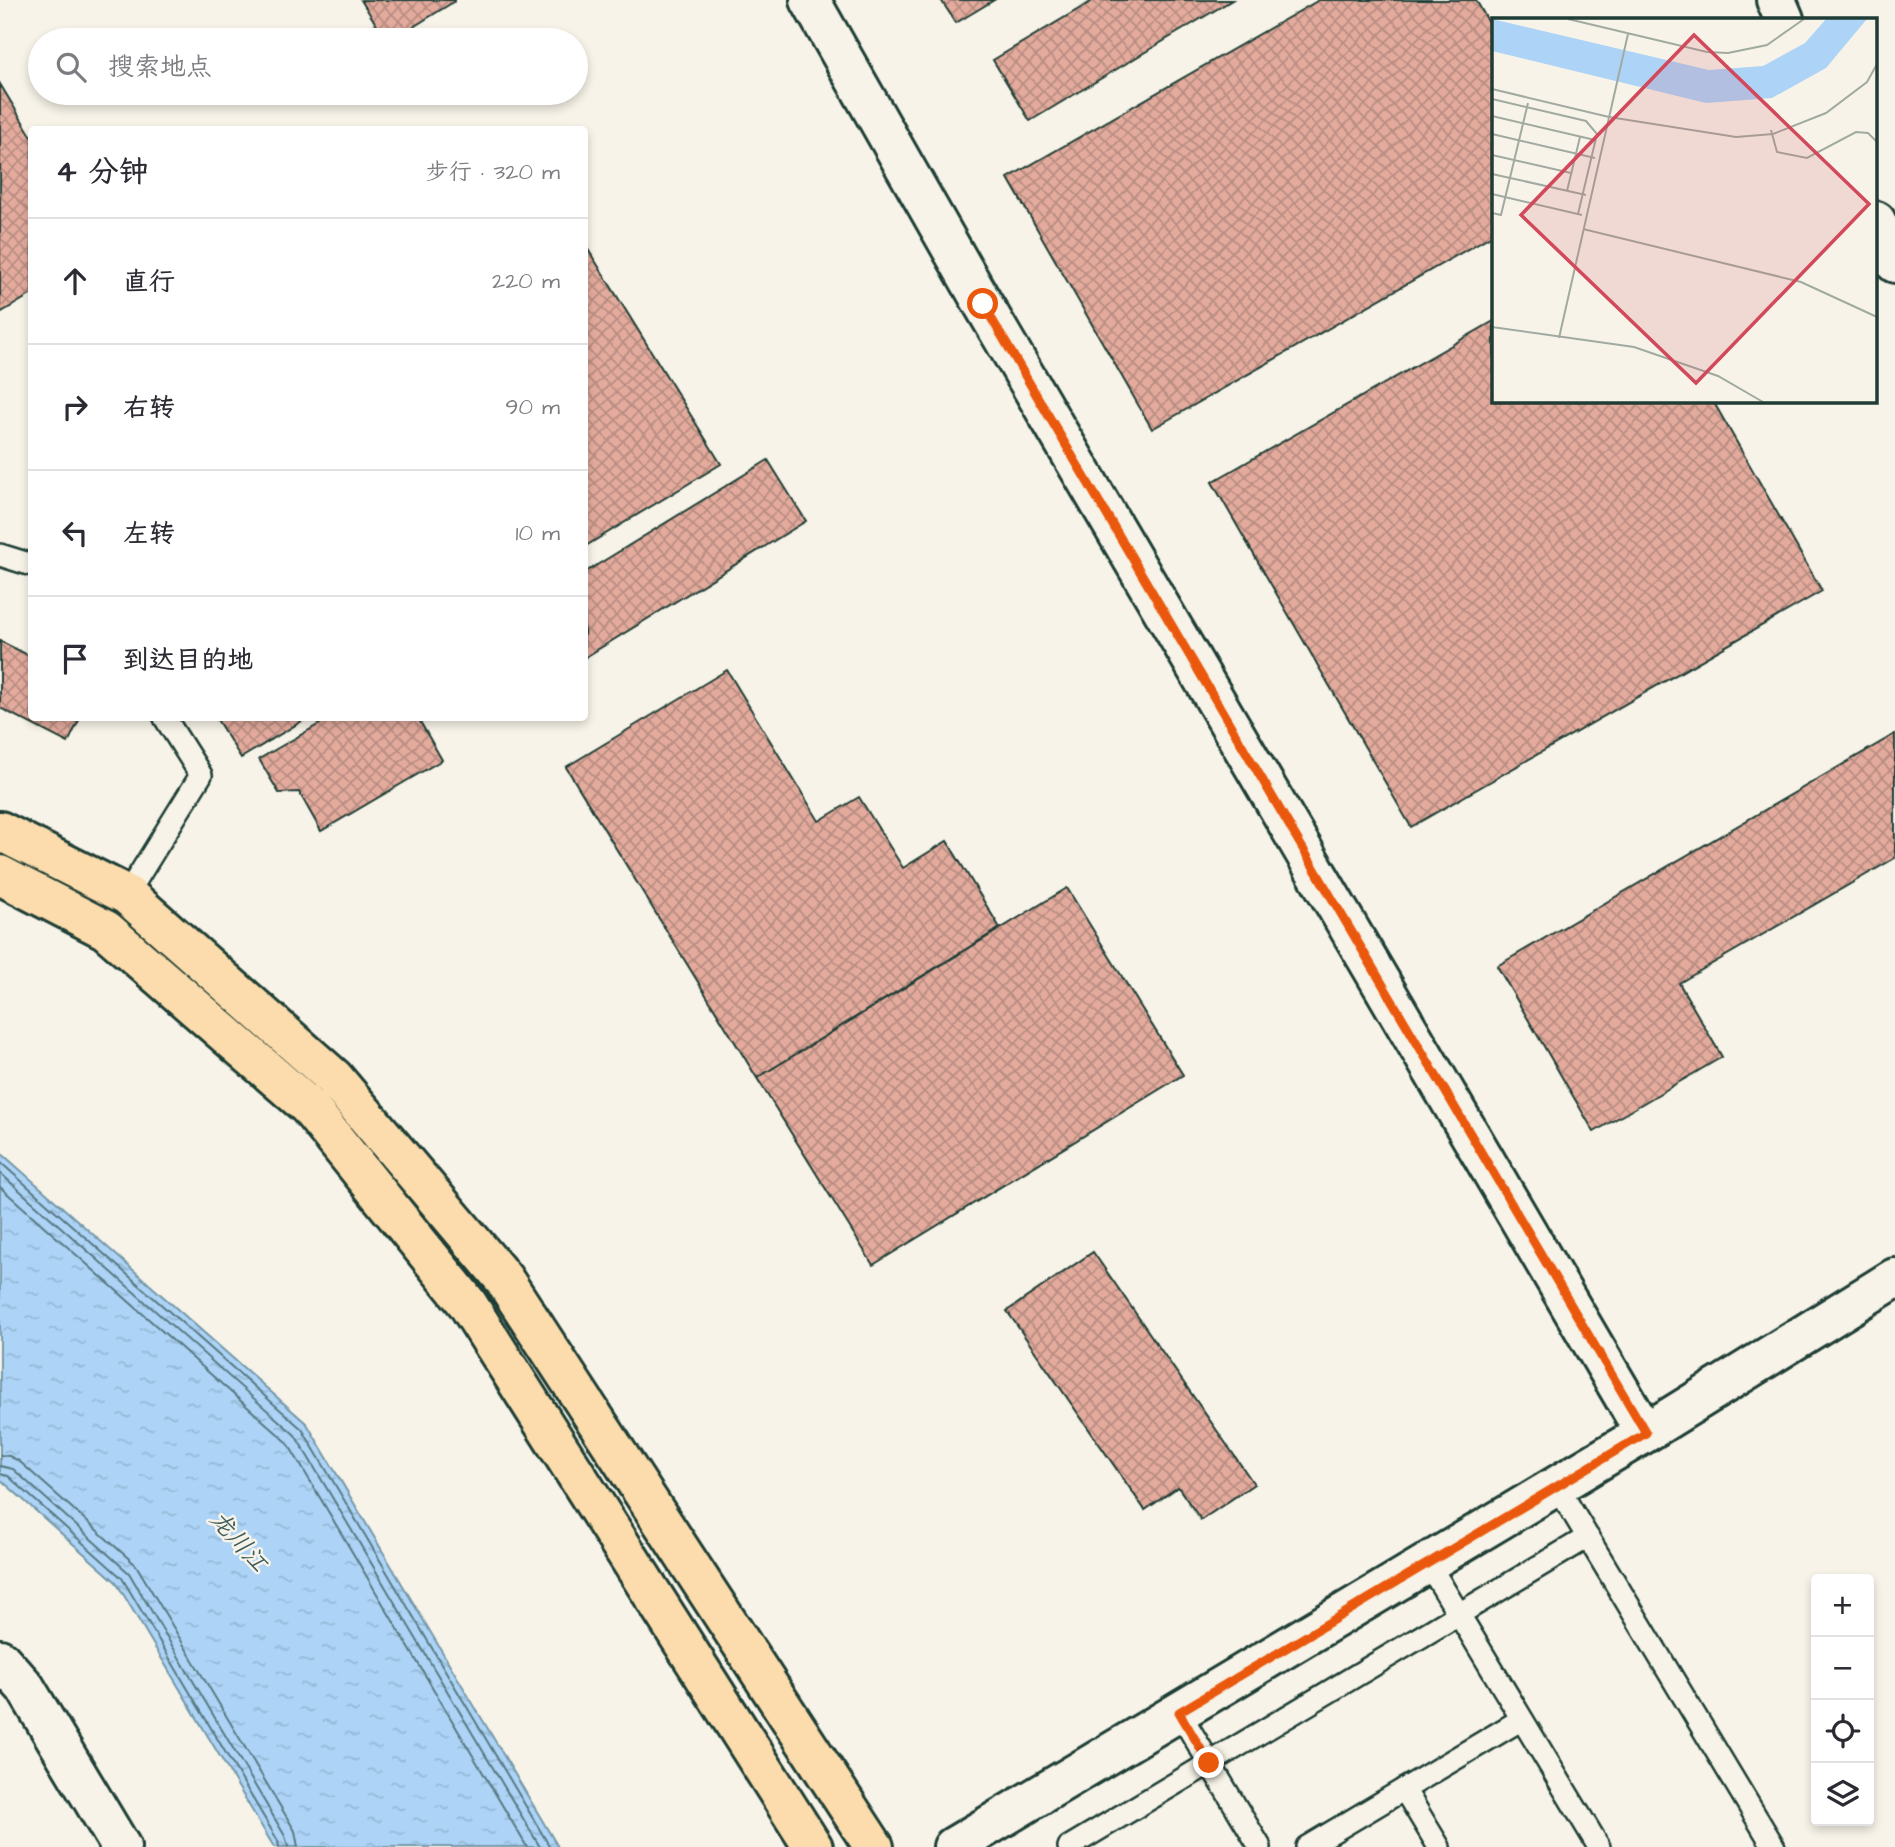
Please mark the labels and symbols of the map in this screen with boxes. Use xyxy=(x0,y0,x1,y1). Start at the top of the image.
inset map xyxy=(1492,18,1878,402)
route start xyxy=(967,288,998,319)
water label: 龙川江 xyxy=(202,1504,276,1581)
route end xyxy=(1193,1747,1224,1778)

